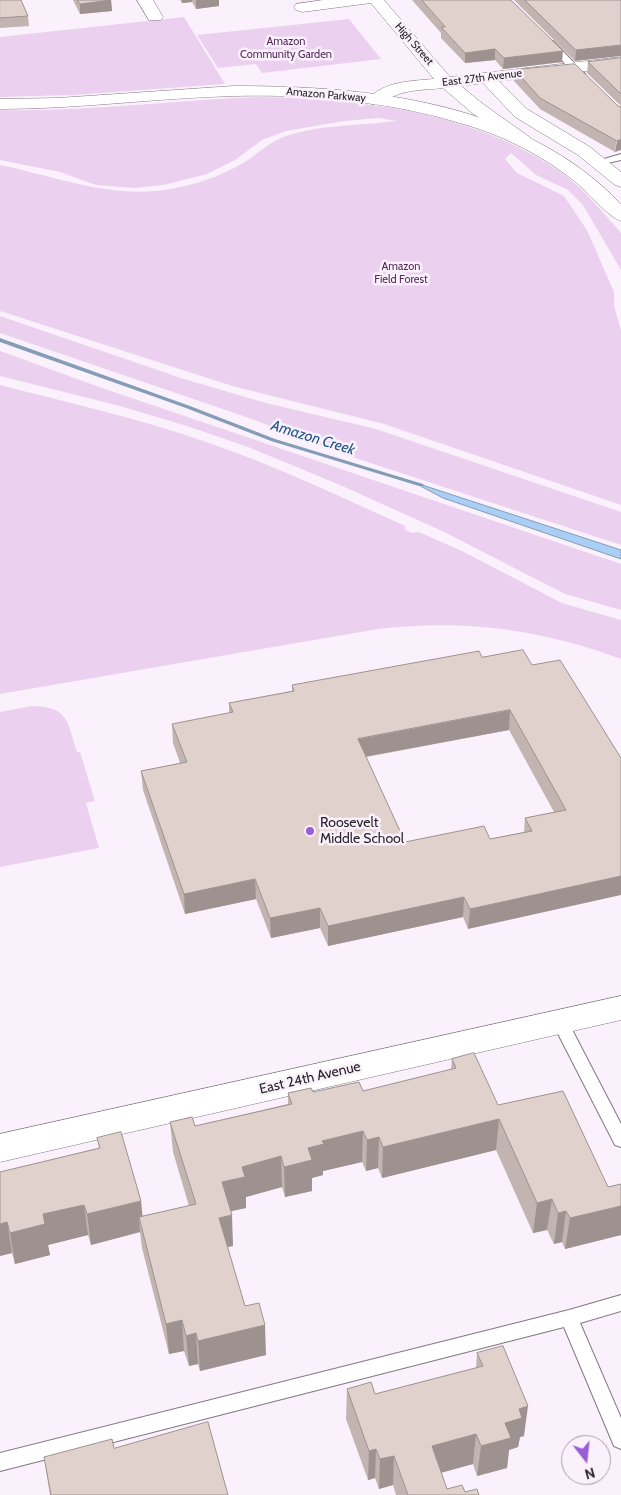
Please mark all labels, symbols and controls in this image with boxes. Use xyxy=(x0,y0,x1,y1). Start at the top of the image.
street label: High Street xyxy=(392,20,436,68)
park label: Amazon Community Garden xyxy=(240,35,332,61)
street label: East 27th Avenue xyxy=(441,67,523,89)
street label: Amazon Parkway xyxy=(286,85,366,105)
park label: Amazon Field Forest xyxy=(374,260,428,286)
water label: Amazon Creek xyxy=(269,417,357,459)
place label: Roosevelt Middle School xyxy=(320,815,404,848)
marker: Roosevelt Middle School xyxy=(304,825,316,837)
street label: East 24th Avenue xyxy=(258,1058,362,1098)
north arrow xyxy=(561,1435,611,1485)
text: N xyxy=(583,1463,597,1483)

